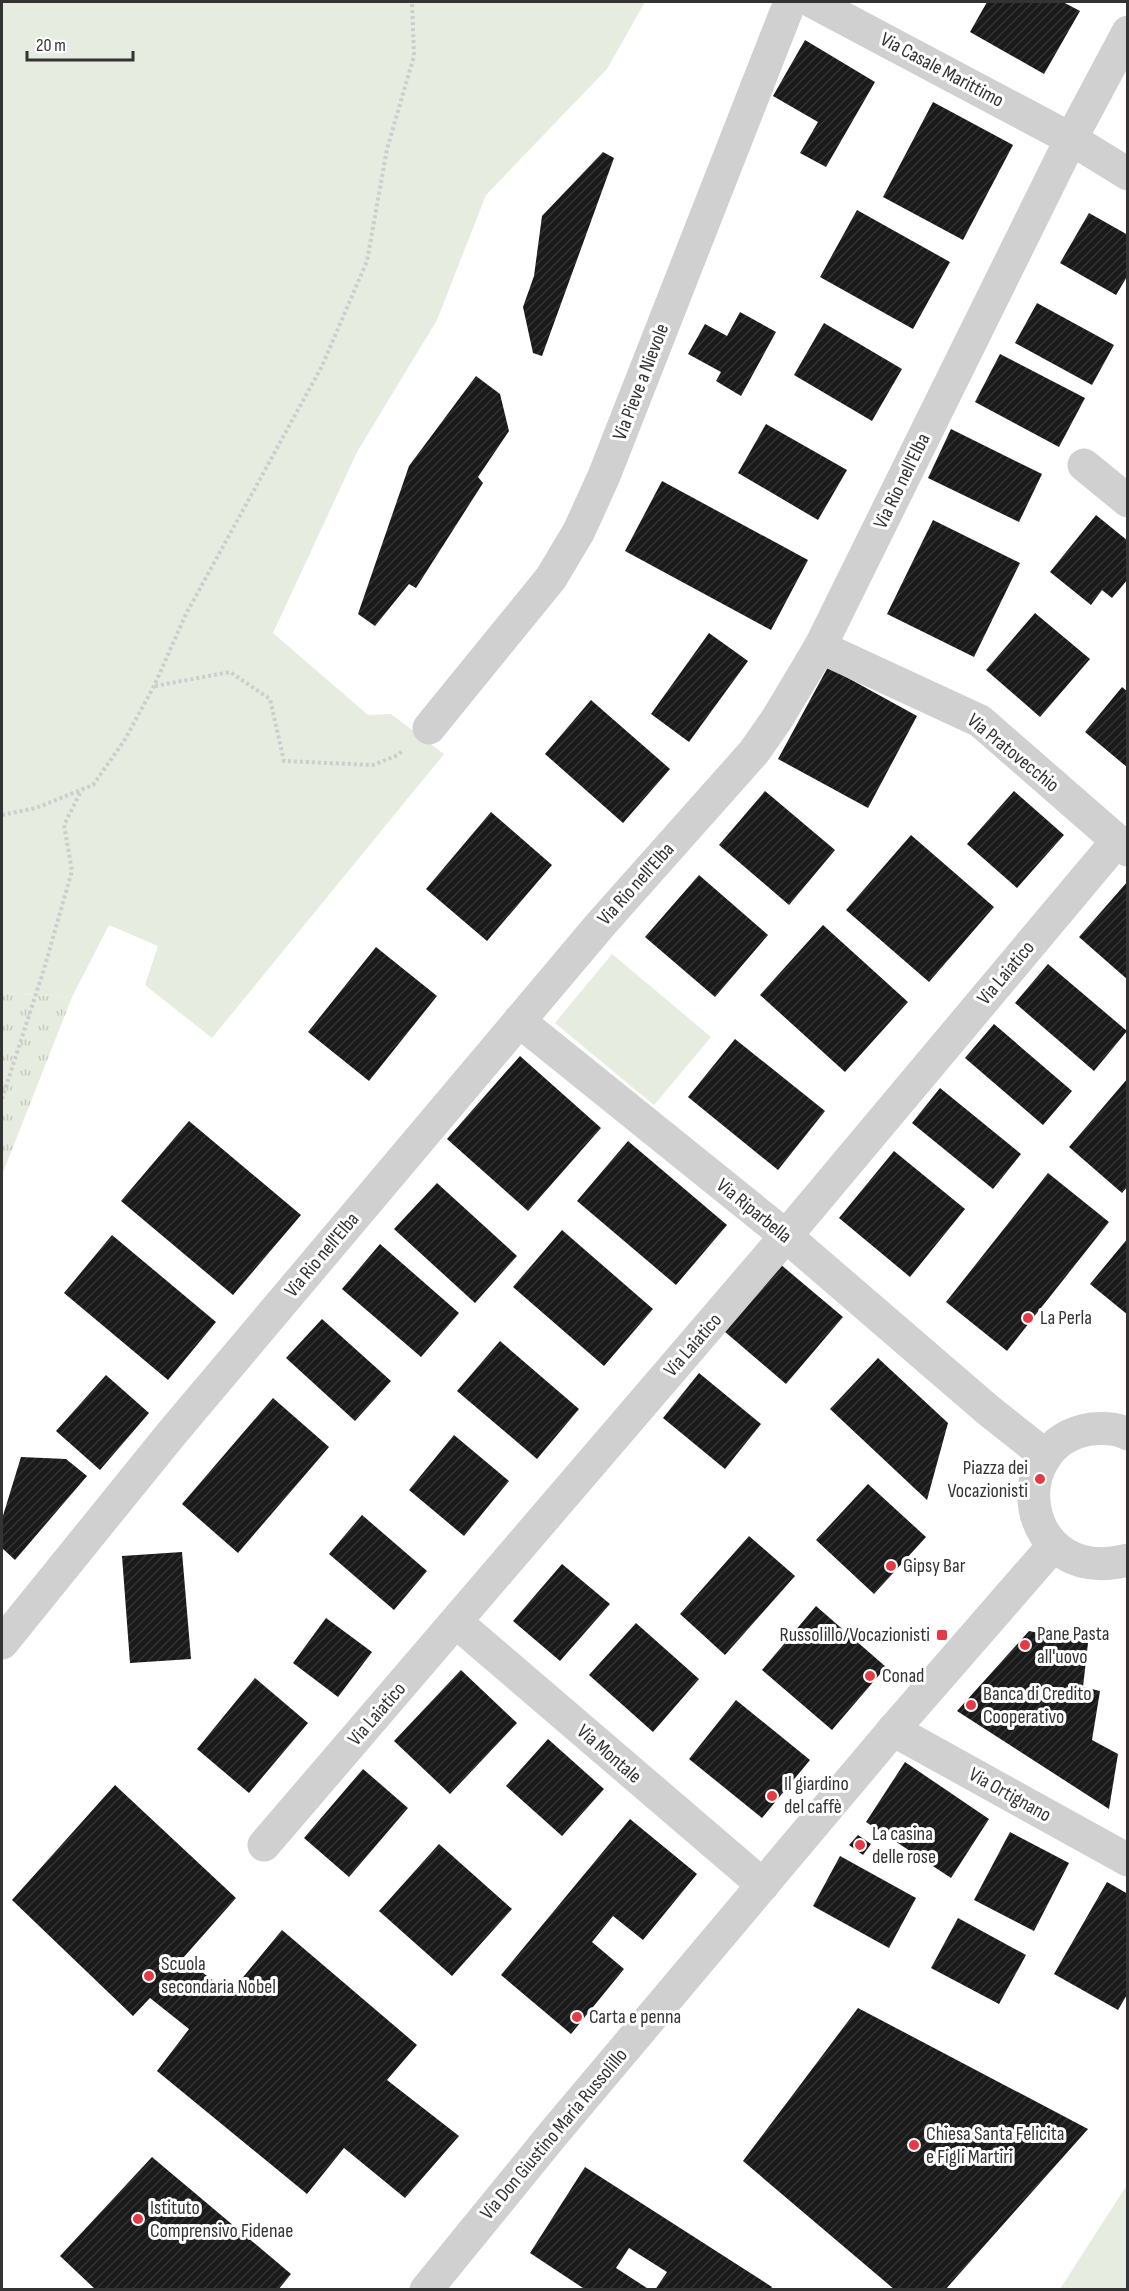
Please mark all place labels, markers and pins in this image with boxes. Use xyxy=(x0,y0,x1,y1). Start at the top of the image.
place label: La Perla xyxy=(1040,1306,1092,1330)
marker: La Perla xyxy=(1021,1311,1035,1325)
place label: Piazza dei Vocazionisti xyxy=(947,1456,1028,1503)
marker: Piazza dei Vocazionisti xyxy=(1033,1472,1047,1486)
place label: Gipsy Bar xyxy=(903,1554,966,1578)
marker: Gipsy Bar xyxy=(884,1559,898,1573)
place label: Pane Pasta all'uovo xyxy=(1037,1622,1109,1669)
place label: Russolillo/Vocazionisti xyxy=(779,1623,930,1647)
marker: Russolillo/Vocazionisti xyxy=(935,1628,949,1642)
marker: Pane Pasta all'uovo xyxy=(1018,1638,1032,1652)
place label: Conad xyxy=(882,1664,924,1688)
marker: Conad xyxy=(863,1669,877,1683)
place label: Banca di Credito Cooperativo xyxy=(983,1682,1091,1729)
marker: Banca di Credito Cooperativo xyxy=(964,1698,978,1712)
place label: Il giardino del caffè xyxy=(784,1772,849,1819)
marker: Il giardino del caffè xyxy=(765,1789,779,1803)
place label: La casina delle rose xyxy=(872,1822,936,1869)
marker: La casina delle rose xyxy=(853,1838,867,1852)
place label: Scuola secondaria Nobel xyxy=(161,1952,276,1999)
marker: Scuola secondaria Nobel xyxy=(142,1969,156,1983)
place label: Carta e penna xyxy=(589,2005,681,2029)
marker: Carta e penna xyxy=(570,2010,584,2024)
place label: Chiesa Santa Felicita e Figli Martiri xyxy=(926,2122,1064,2169)
marker: Chiesa Santa Felicita e Figli Martiri xyxy=(907,2138,921,2152)
place label: Istituto Comprensivo Fidenae xyxy=(150,2196,293,2243)
marker: Istituto Comprensivo Fidenae xyxy=(131,2212,145,2226)

